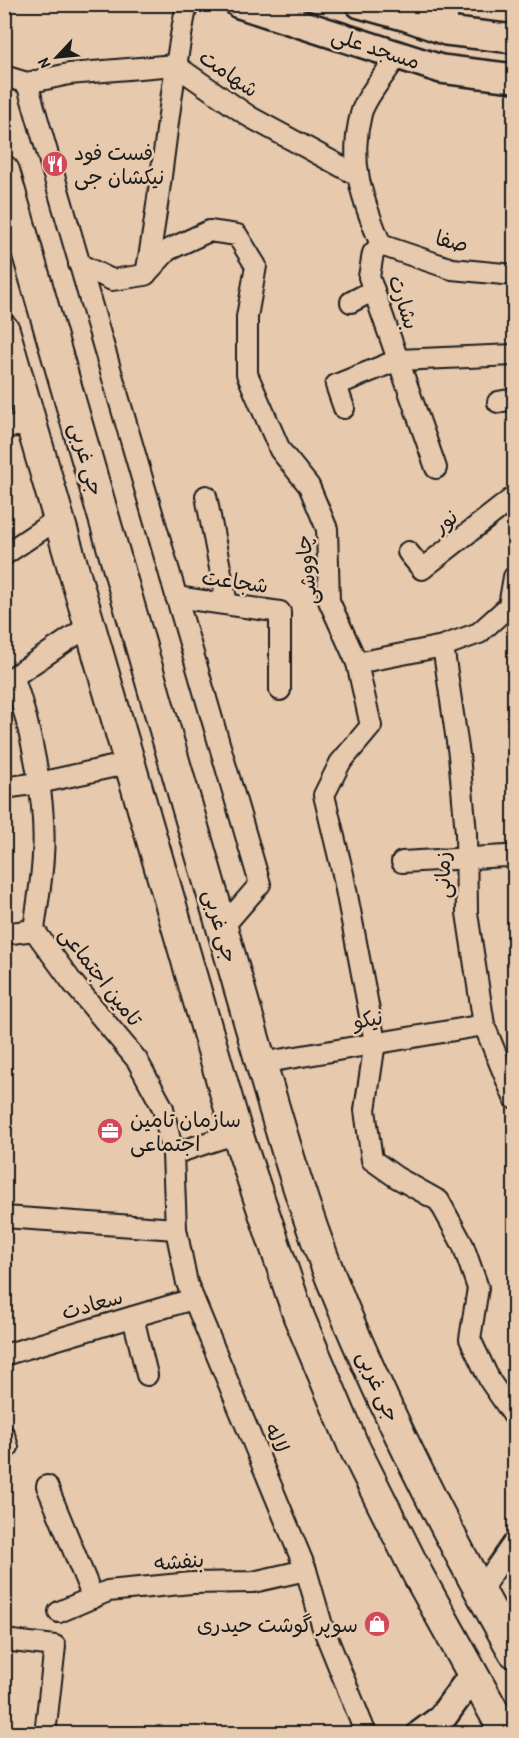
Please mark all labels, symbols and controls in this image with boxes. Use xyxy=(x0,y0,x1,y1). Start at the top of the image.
street label: مسجد علی xyxy=(328,20,424,76)
north arrow xyxy=(27,27,87,87)
street label: شهامت xyxy=(194,42,264,104)
text: N xyxy=(32,54,55,72)
place label: فست فود نیکشان جی xyxy=(74,138,164,191)
restaurant icon: فست فود نیکشان جی xyxy=(40,149,70,179)
street label: صفا xyxy=(433,223,471,259)
street label: بشارت xyxy=(382,271,426,333)
street label: جی غربی xyxy=(63,419,111,499)
street label: نور xyxy=(426,502,464,541)
street label: چاووشی xyxy=(288,534,324,606)
street label: شجاعت xyxy=(200,562,270,600)
street label: زمانی xyxy=(428,852,457,898)
street label: جی غربی xyxy=(197,886,245,966)
street label: تامین اجتماعی xyxy=(53,920,150,1033)
street label: نیکو xyxy=(349,1002,385,1036)
place label: سازمان تامین اجتماعی xyxy=(130,1105,241,1158)
office icon: سازمان تامین اجتماعی xyxy=(95,1116,125,1146)
street label: سعادت xyxy=(58,1281,126,1327)
street label: جی غربی xyxy=(350,1346,408,1426)
street label: لاله xyxy=(258,1419,296,1457)
street label: بنفشه xyxy=(153,1545,205,1577)
shop icon: سوپر گوشت حیدری xyxy=(362,1609,392,1639)
place label: سوپر گوشت حیدری xyxy=(197,1610,358,1639)

